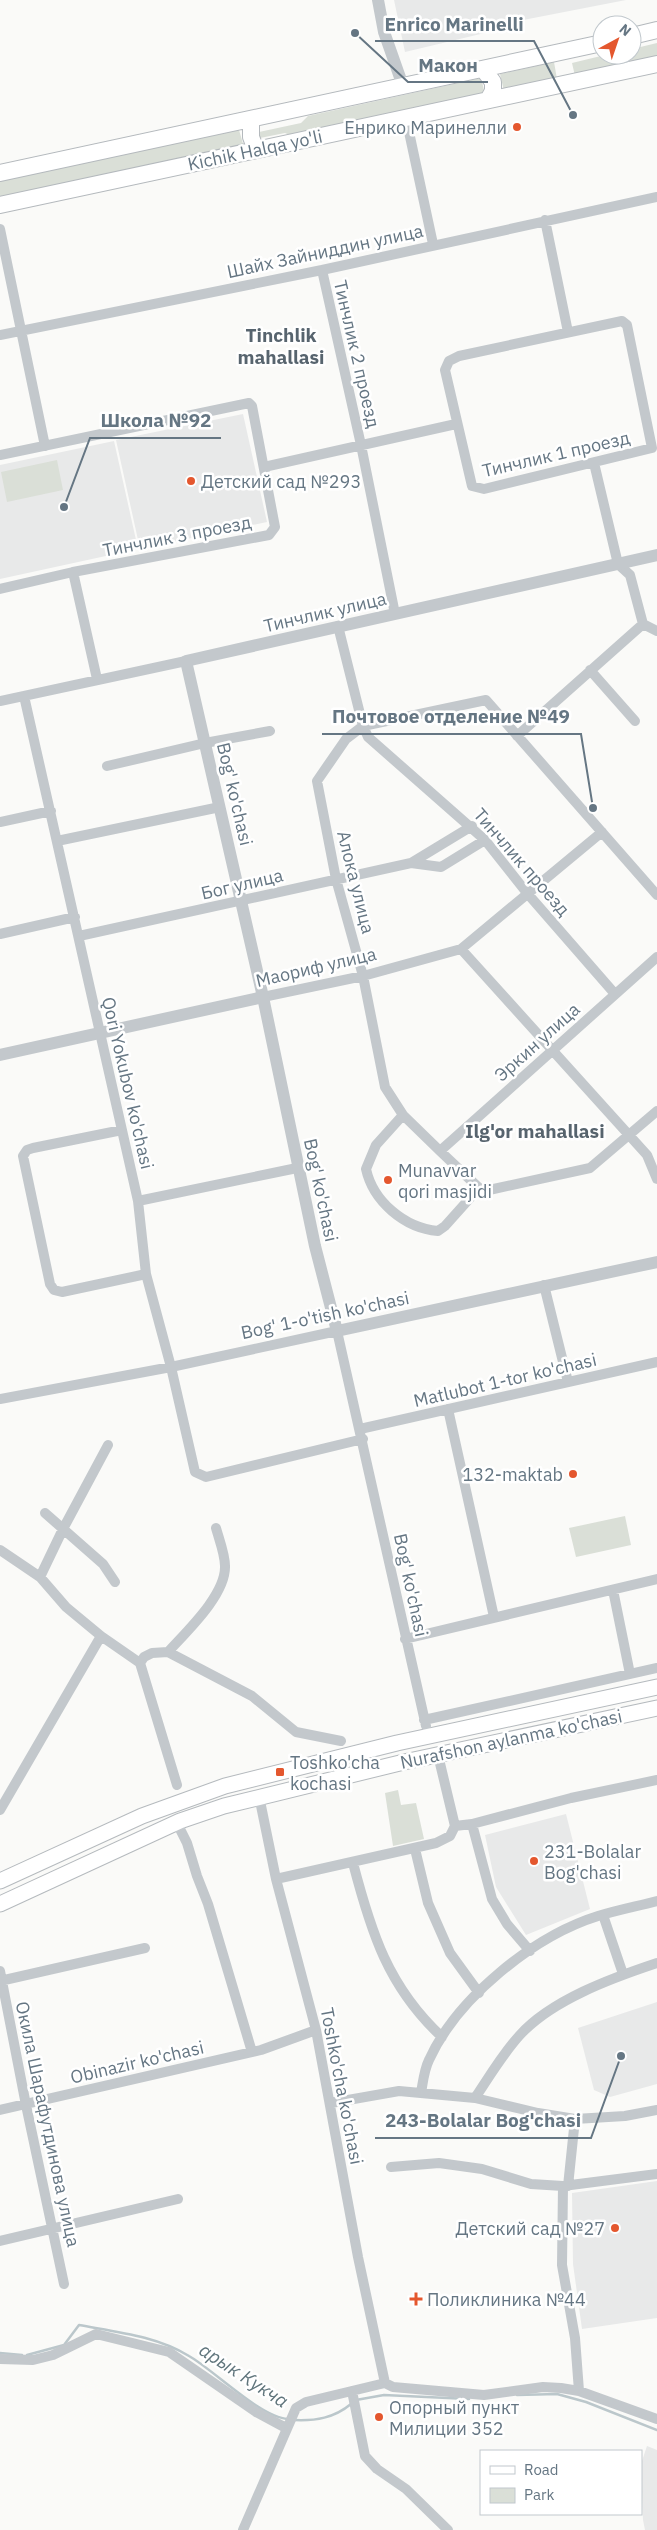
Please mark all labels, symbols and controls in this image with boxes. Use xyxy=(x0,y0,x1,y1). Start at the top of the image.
callout: Enrico Marinelli xyxy=(375,7,534,41)
text: Enrico Marinelli xyxy=(384,12,524,36)
north arrow xyxy=(592,15,642,65)
text: N xyxy=(616,20,635,40)
callout: Макон xyxy=(408,48,488,82)
text: Макон xyxy=(418,53,478,77)
place label: Енрико Маринелли xyxy=(344,116,507,139)
marker: Енрико Маринелли xyxy=(511,121,523,133)
street label: Kichik Halqa yo'li xyxy=(185,124,325,176)
street label: Шайх Зайниддин улица xyxy=(225,219,426,283)
street label: Тинчлик 2 проезд xyxy=(329,278,385,430)
district label: Tinchlik mahallasi xyxy=(237,323,325,369)
callout: Школа №92 xyxy=(90,404,221,438)
text: Школа №92 xyxy=(101,408,211,432)
street label: Тинчлик 1 проезд xyxy=(480,426,632,482)
place label: Детский сад №293 xyxy=(201,470,361,493)
marker: Детский сад №293 xyxy=(185,475,197,487)
street label: Тинчлик 3 проезд xyxy=(101,510,253,562)
street label: Тинчлик улица xyxy=(261,587,389,637)
callout: Почтовое отделение №49 xyxy=(322,700,581,734)
text: Почтовое отделение №49 xyxy=(332,704,570,728)
street label: Bog' ko'chasi xyxy=(212,740,258,848)
street label: Тинчлик проезд xyxy=(469,803,575,921)
street label: Алока улица xyxy=(332,828,380,936)
street label: Бог улица xyxy=(199,863,286,905)
street label: Маориф улица xyxy=(254,942,379,992)
street label: Qori Yokubov ko'chasi xyxy=(97,995,159,1171)
street label: Эркин улица xyxy=(490,997,585,1086)
district label: Ilg'or mahallasi xyxy=(465,1119,605,1143)
street label: Bog' ko'chasi xyxy=(299,1136,343,1244)
place label: Munavvar qori masjidi xyxy=(398,1159,492,1203)
marker: Munavvar qori masjidi xyxy=(382,1174,394,1186)
street label: Bog' 1-o'tish ko'chasi xyxy=(239,1286,411,1344)
street label: Matlubot 1-tor ko'chasi xyxy=(411,1348,599,1412)
place label: 132-maktab xyxy=(462,1463,563,1486)
marker: 132-maktab xyxy=(567,1468,579,1480)
street label: Bog' ko'chasi xyxy=(389,1531,433,1639)
street label: Nurafshon aylanma ko'chasi xyxy=(398,1704,624,1774)
place label: Toshko'cha kochasi xyxy=(290,1751,380,1795)
marker: Toshko'cha kochasi xyxy=(274,1766,286,1778)
place label: 231-Bolalar Bog'chasi xyxy=(544,1840,641,1884)
marker: 231-Bolalar Bog'chasi xyxy=(528,1855,540,1867)
street label: Окила Шарафутдинова улица xyxy=(11,1999,85,2249)
street label: Toshko'cha ko'chasi xyxy=(316,2006,368,2166)
street label: Obinazir ko'chasi xyxy=(68,2035,206,2089)
callout: 243-Bolalar Bog'chasi xyxy=(375,2104,591,2138)
text: 243-Bolalar Bog'chasi xyxy=(385,2108,581,2132)
place label: Детский сад №27 xyxy=(456,2217,605,2240)
marker: Детский сад №27 xyxy=(609,2222,621,2234)
place label: Поликлиника №44 xyxy=(427,2288,586,2311)
marker: Поликлиника №44 xyxy=(409,2292,423,2306)
water label: арык Кукча xyxy=(195,2337,293,2413)
place label: Опорный пункт Милиции 352 xyxy=(389,2396,520,2440)
marker: Опорный пункт Милиции 352 xyxy=(373,2411,385,2423)
legend xyxy=(480,2450,642,2515)
text: Road xyxy=(524,2460,559,2479)
text: Park xyxy=(524,2485,554,2504)

